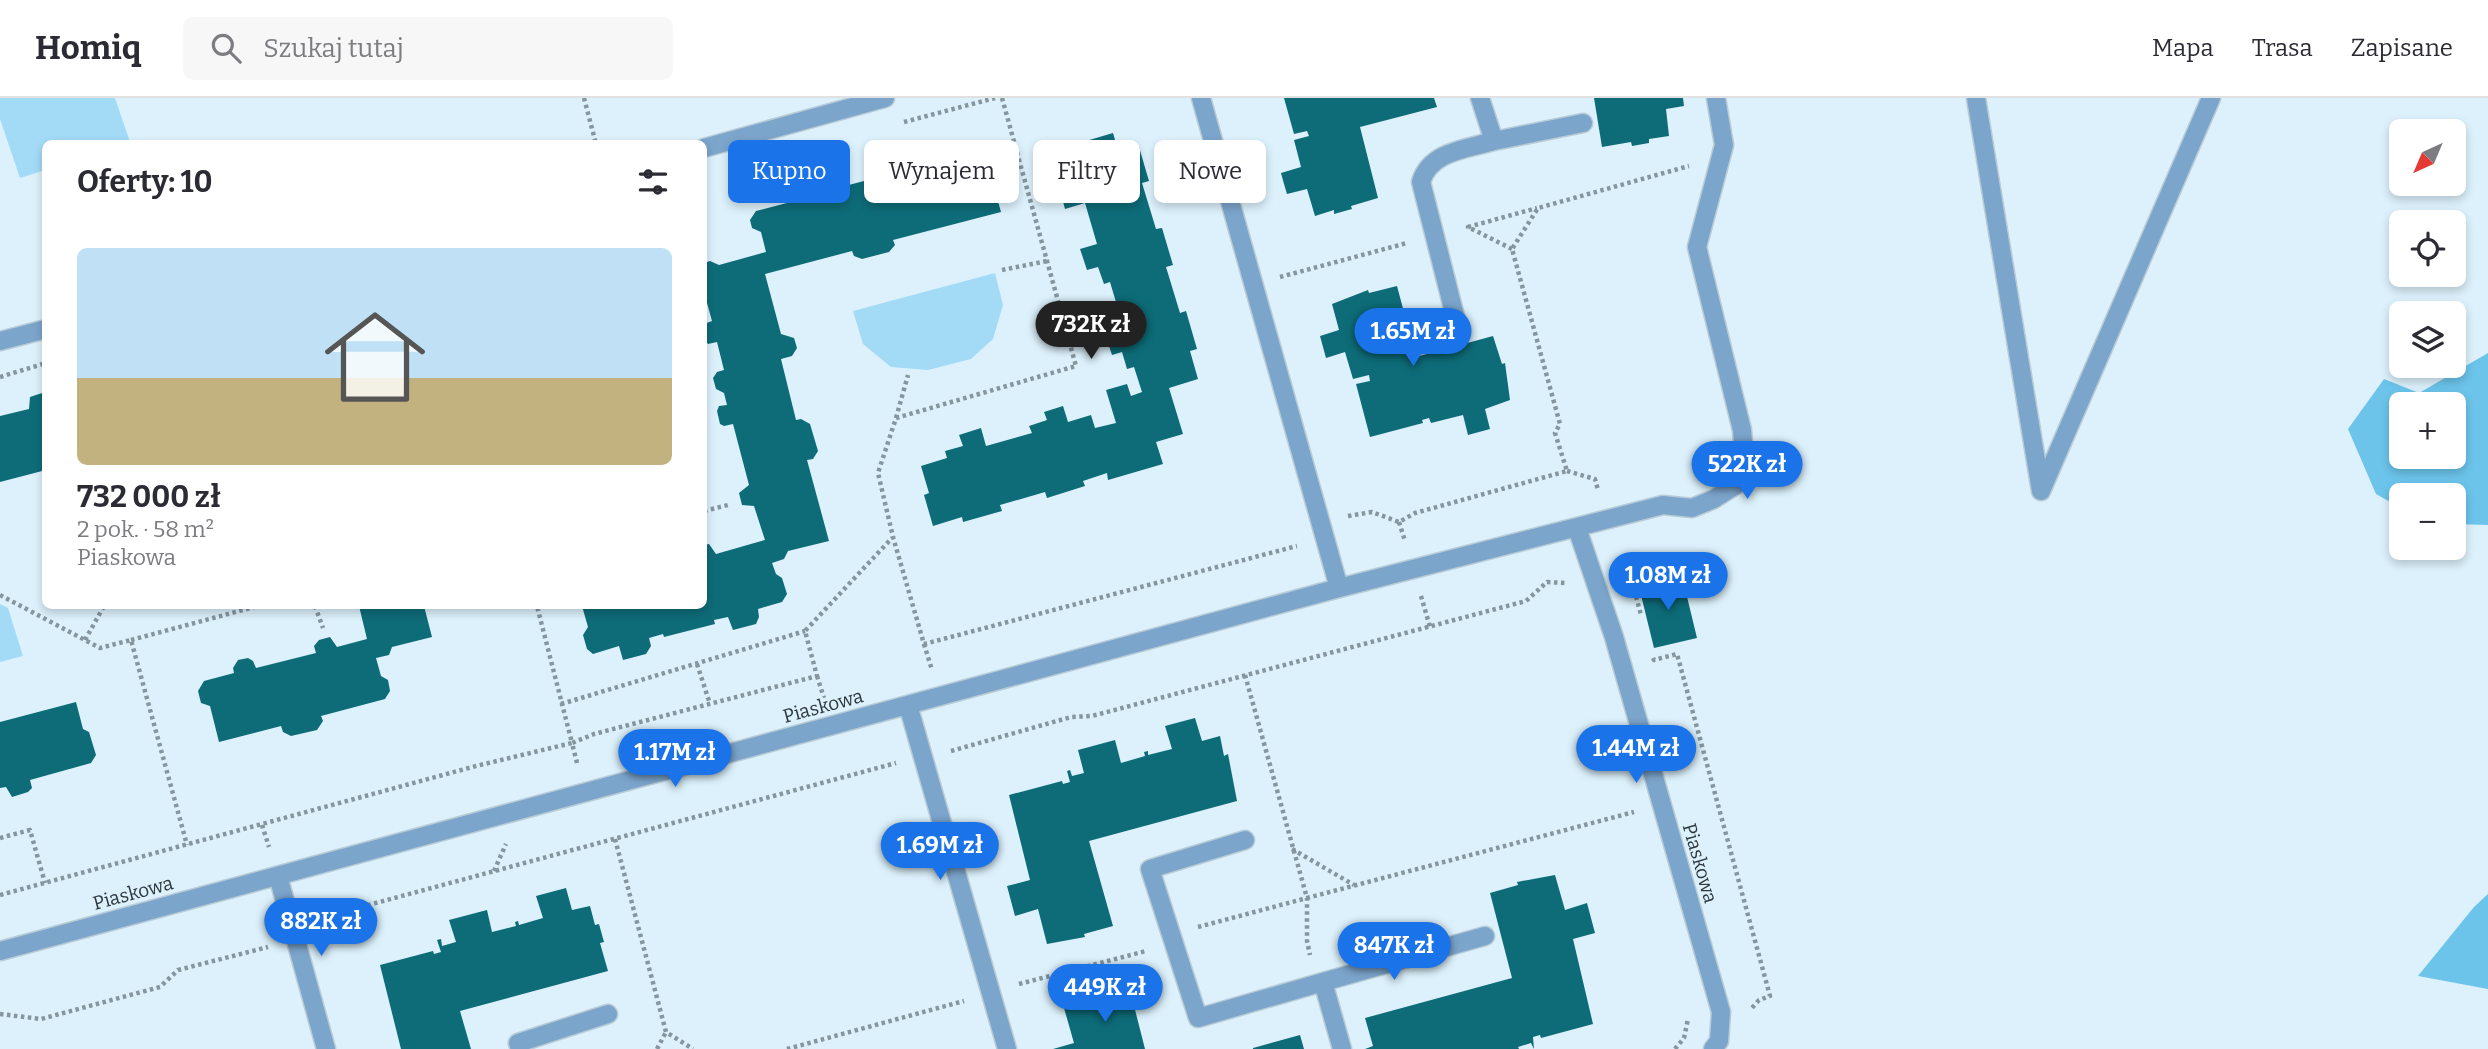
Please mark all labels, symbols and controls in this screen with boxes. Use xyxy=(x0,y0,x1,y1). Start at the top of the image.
search box xyxy=(183,17,673,80)
text: Homiq xyxy=(35,28,141,68)
icon: search xyxy=(207,29,245,67)
text: Szukaj tutaj xyxy=(263,33,404,64)
text: Mapa xyxy=(2152,34,2214,62)
text: Trasa xyxy=(2252,34,2313,62)
text: Zapisane xyxy=(2351,34,2453,62)
north arrow xyxy=(2389,119,2466,196)
map controls xyxy=(2389,119,2466,560)
chip: Kupno xyxy=(728,140,850,203)
chip: Wynajem xyxy=(864,140,1019,203)
chip: Filtry xyxy=(1033,140,1140,203)
chip: Nowe xyxy=(1154,140,1266,203)
icon: filters xyxy=(634,163,672,201)
text: Oferty: 10 xyxy=(77,164,213,200)
button: locate xyxy=(2389,210,2466,287)
icon: home xyxy=(312,294,438,420)
button: layers xyxy=(2389,301,2466,378)
pin: 732K zł xyxy=(1026,302,1156,361)
pin: 1.65M zł xyxy=(1341,308,1485,368)
text: 732K zł xyxy=(1052,310,1130,338)
text: 1.65M zł xyxy=(1370,317,1456,345)
button: + xyxy=(2389,392,2466,469)
pin: 522K zł xyxy=(1682,442,1812,501)
text: 522K zł xyxy=(1708,450,1786,478)
text: 732 000 zł xyxy=(77,479,221,515)
button: − xyxy=(2389,483,2466,560)
text: 2 pok. · 58 m² xyxy=(77,515,214,543)
text: Piaskowa xyxy=(77,543,176,571)
pin: 1.08M zł xyxy=(1596,552,1740,612)
text: 1.08M zł xyxy=(1625,561,1711,589)
street label: Piaskowa xyxy=(780,684,866,728)
pin: 1.44M zł xyxy=(1564,726,1708,785)
pin: 1.17M zł xyxy=(603,730,747,789)
text: 1.44M zł xyxy=(1592,734,1680,762)
text: 1.17M zł xyxy=(634,738,716,766)
street label: Piaskowa xyxy=(1678,820,1723,906)
pin: 1.69M zł xyxy=(868,822,1012,882)
text: 1.69M zł xyxy=(897,831,983,859)
street label: Piaskowa xyxy=(90,871,176,915)
pin: 882K zł xyxy=(256,898,386,958)
text: 882K zł xyxy=(280,907,362,935)
pin: 847K zł xyxy=(1329,922,1459,982)
text: 847K zł xyxy=(1354,931,1434,959)
pin: 449K zł xyxy=(1040,964,1170,1024)
text: 449K zł xyxy=(1064,973,1146,1001)

